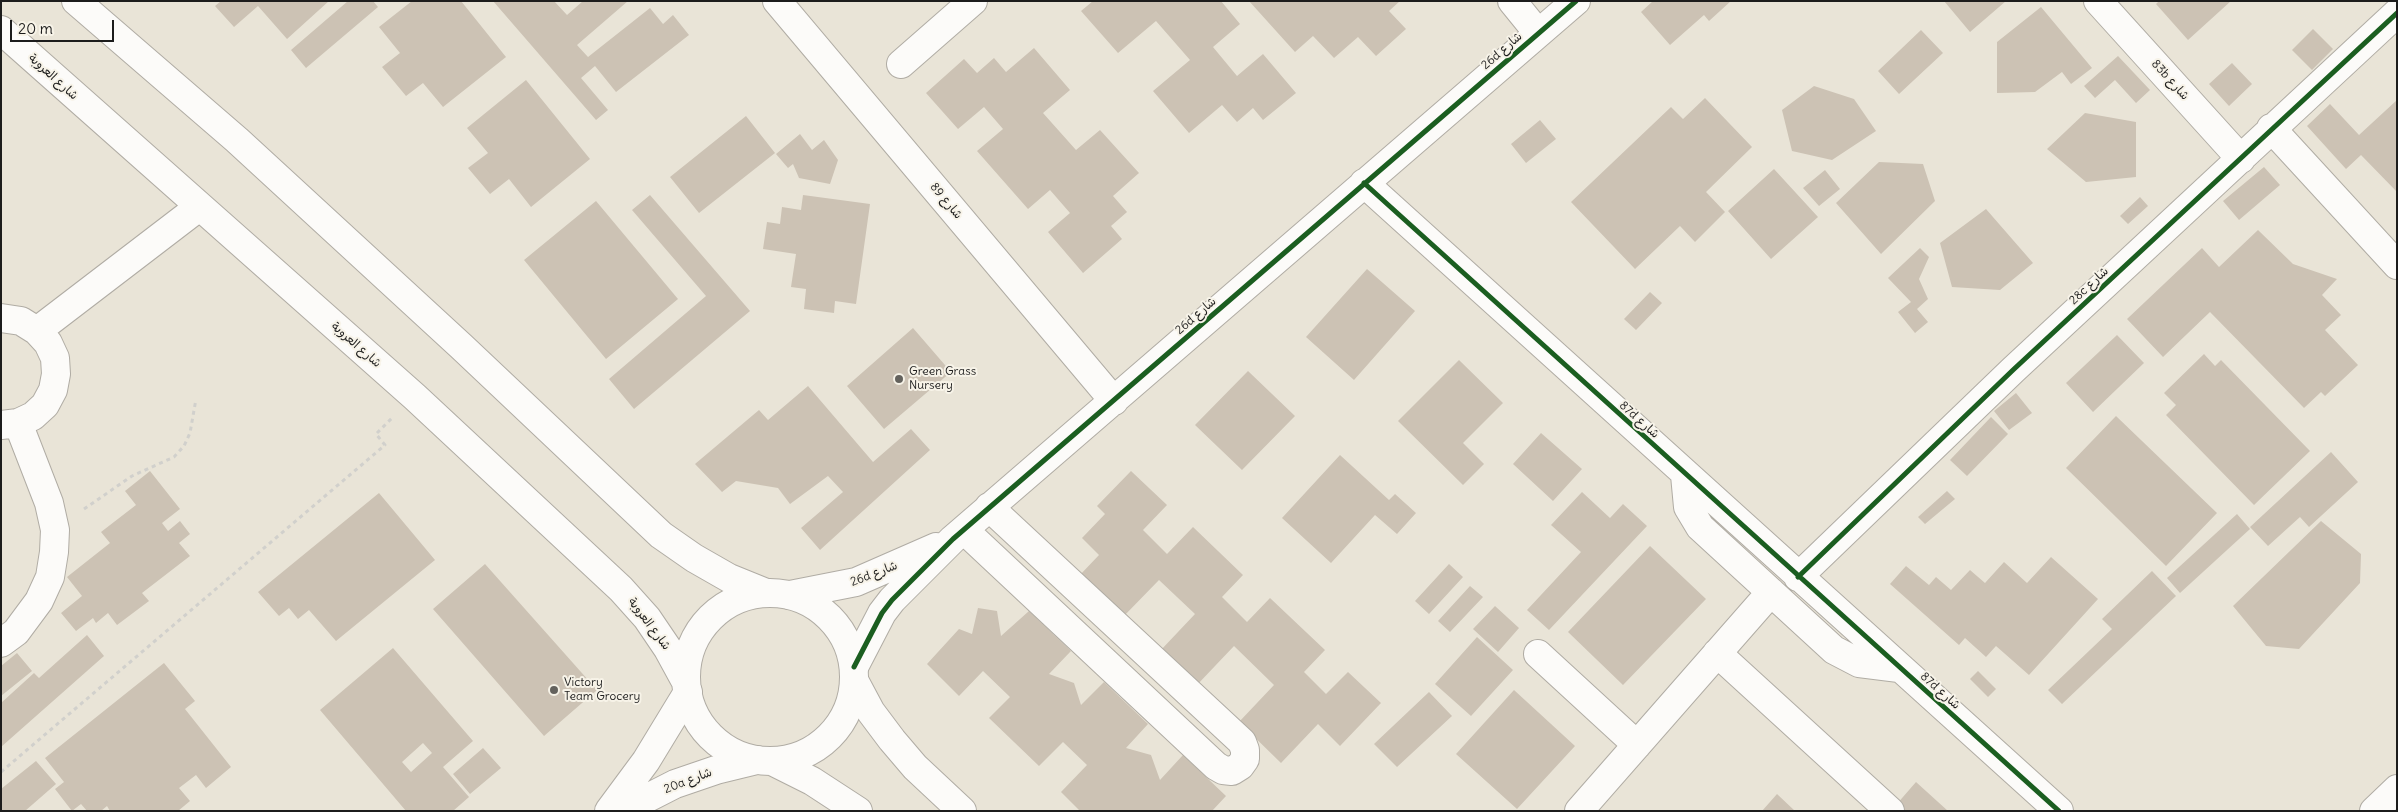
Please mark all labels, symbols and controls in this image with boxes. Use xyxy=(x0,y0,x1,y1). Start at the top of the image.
scale bar xyxy=(12,10,116,42)
text: 20 m xyxy=(18,19,53,38)
street label: 26d شارع xyxy=(1479,29,1525,73)
street label: شارع العروبة xyxy=(25,51,81,103)
street label: 83b شارع xyxy=(2148,57,2192,103)
street label: شارع 89 xyxy=(927,180,965,222)
street label: 28c شارع xyxy=(2066,264,2112,308)
street label: 26d شارع xyxy=(1173,294,1219,338)
street label: شارع العروبة xyxy=(328,319,384,371)
place label: Green Grass Nursery xyxy=(909,365,976,393)
marker: Green Grass Nursery xyxy=(893,373,905,385)
street label: 87d شارع xyxy=(1616,398,1662,442)
street label: 26d شارع xyxy=(848,558,900,590)
street label: شارع العروبة xyxy=(625,595,673,653)
street label: 87d شارع xyxy=(1917,669,1963,713)
place label: Victory Team Grocery xyxy=(564,676,640,704)
marker: Victory Team Grocery xyxy=(548,684,560,696)
street label: 20a شارع xyxy=(662,765,714,797)

